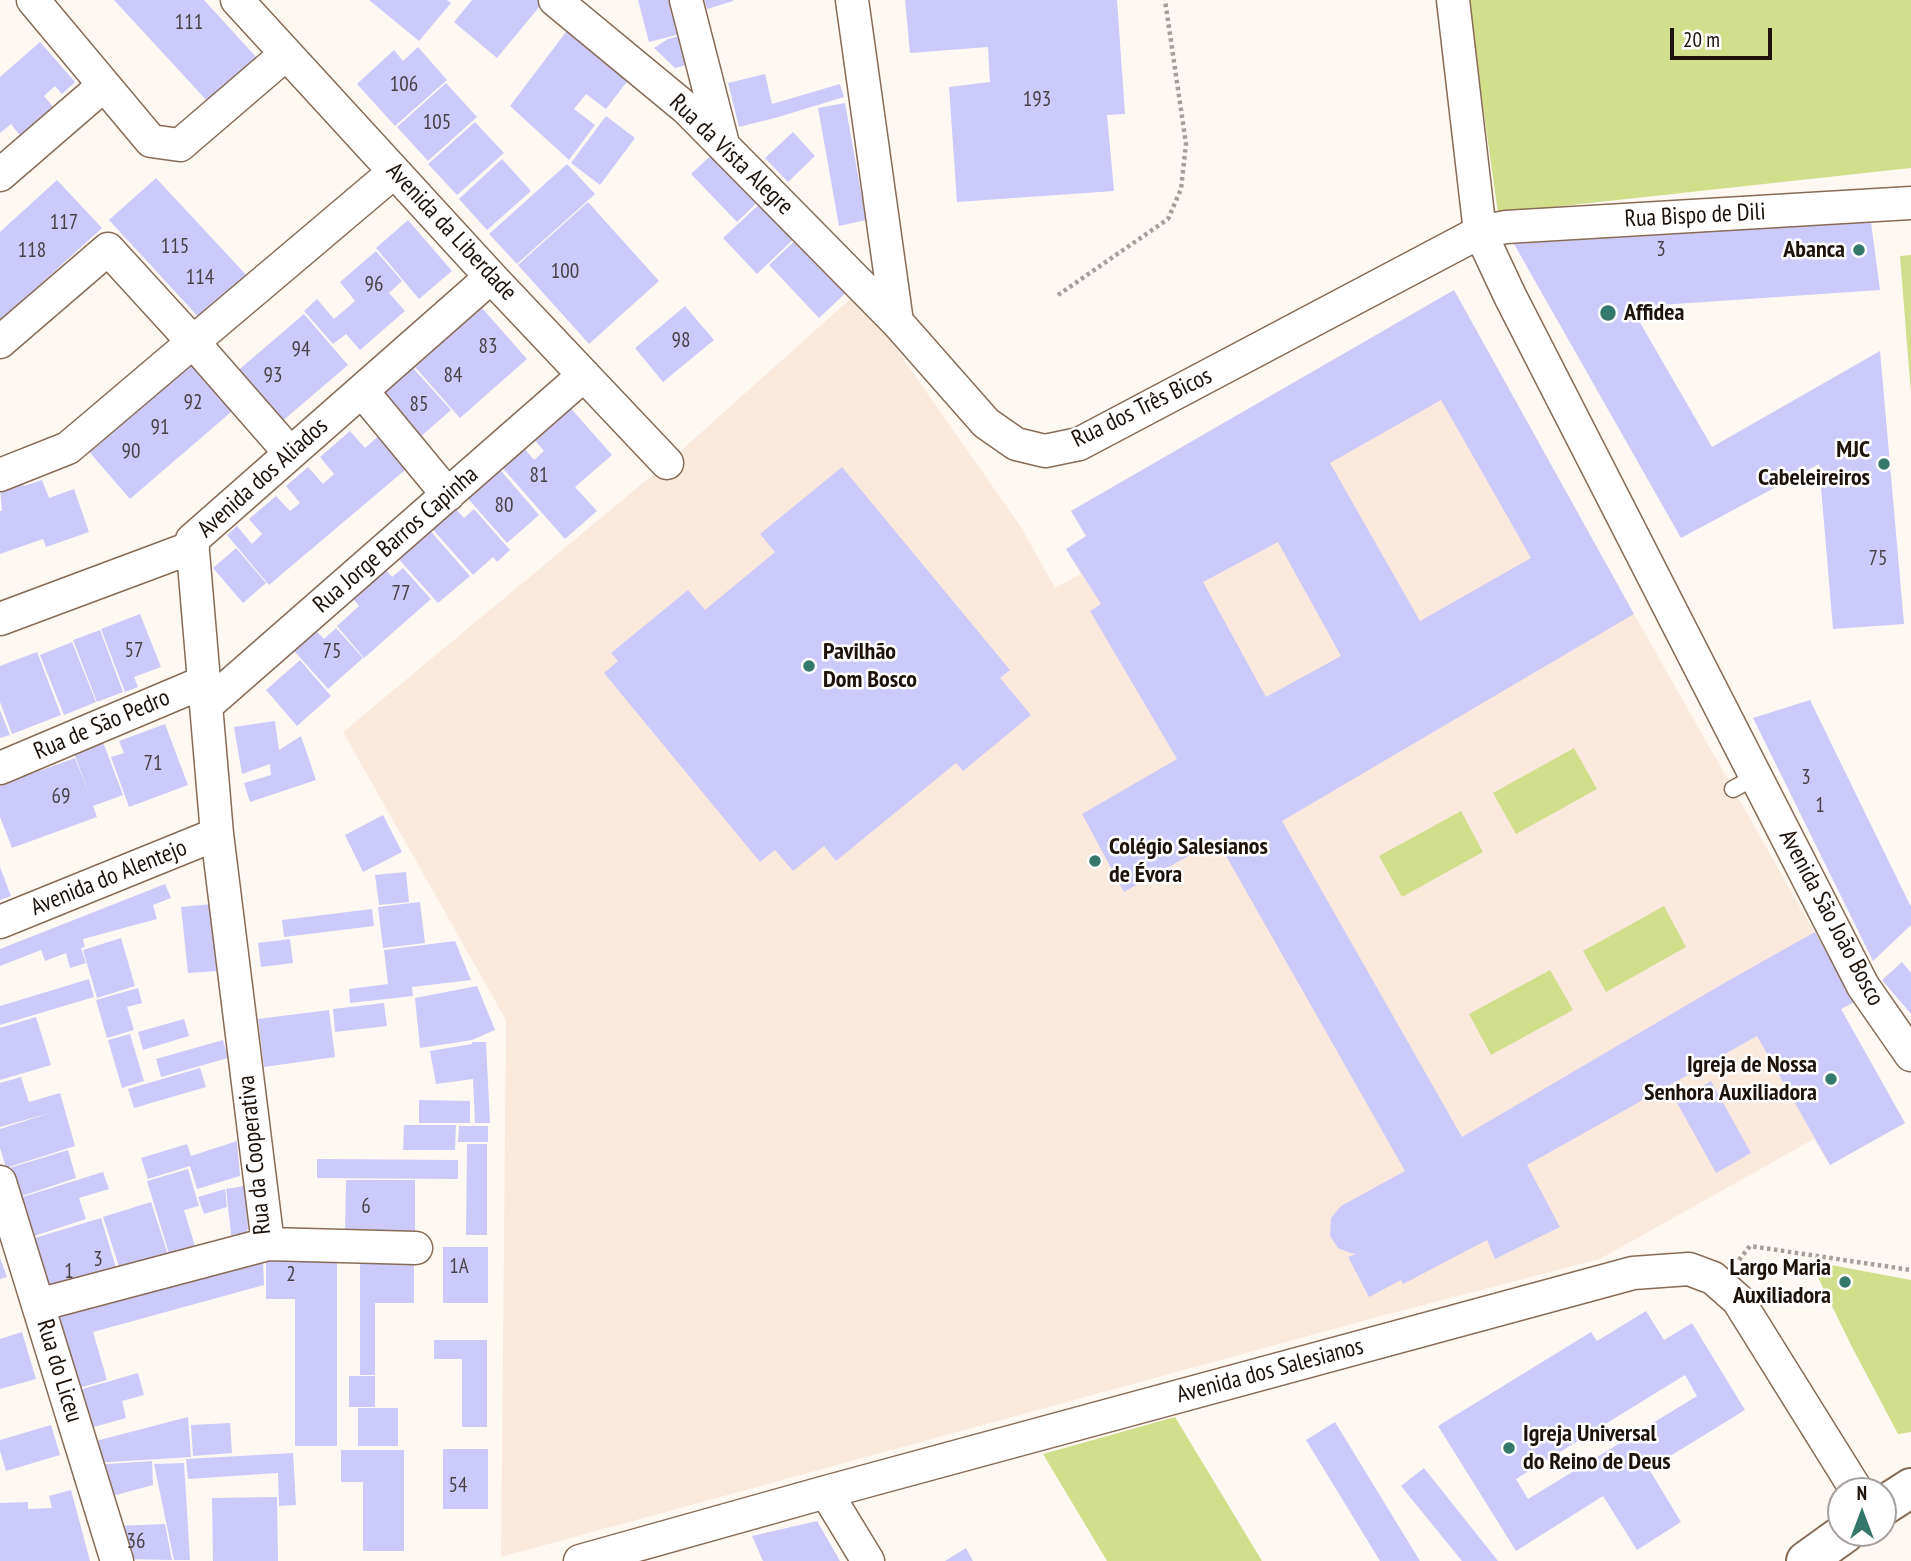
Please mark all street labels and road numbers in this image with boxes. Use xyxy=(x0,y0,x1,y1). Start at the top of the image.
street label: Rua da Vista Alegre xyxy=(663,89,799,221)
street label: Avenida da Liberdade xyxy=(380,157,522,307)
street label: Rua Bispo de Dili xyxy=(1624,198,1766,234)
street label: Rua dos Três Bicos xyxy=(1067,362,1217,454)
street label: Avenida dos Aliados xyxy=(192,412,334,544)
street label: Rua Jorge Barros Capinha xyxy=(308,461,484,619)
street label: Rua de São Pedro xyxy=(30,683,174,767)
street label: Avenida São João Bosco xyxy=(1772,825,1890,1011)
street label: Avenida do Alentejo xyxy=(27,834,191,922)
street label: Rua da Cooperativa xyxy=(232,1074,278,1236)
street label: Rua do Liceu xyxy=(30,1316,88,1426)
street label: Avenida dos Salesianos xyxy=(1174,1332,1366,1410)

